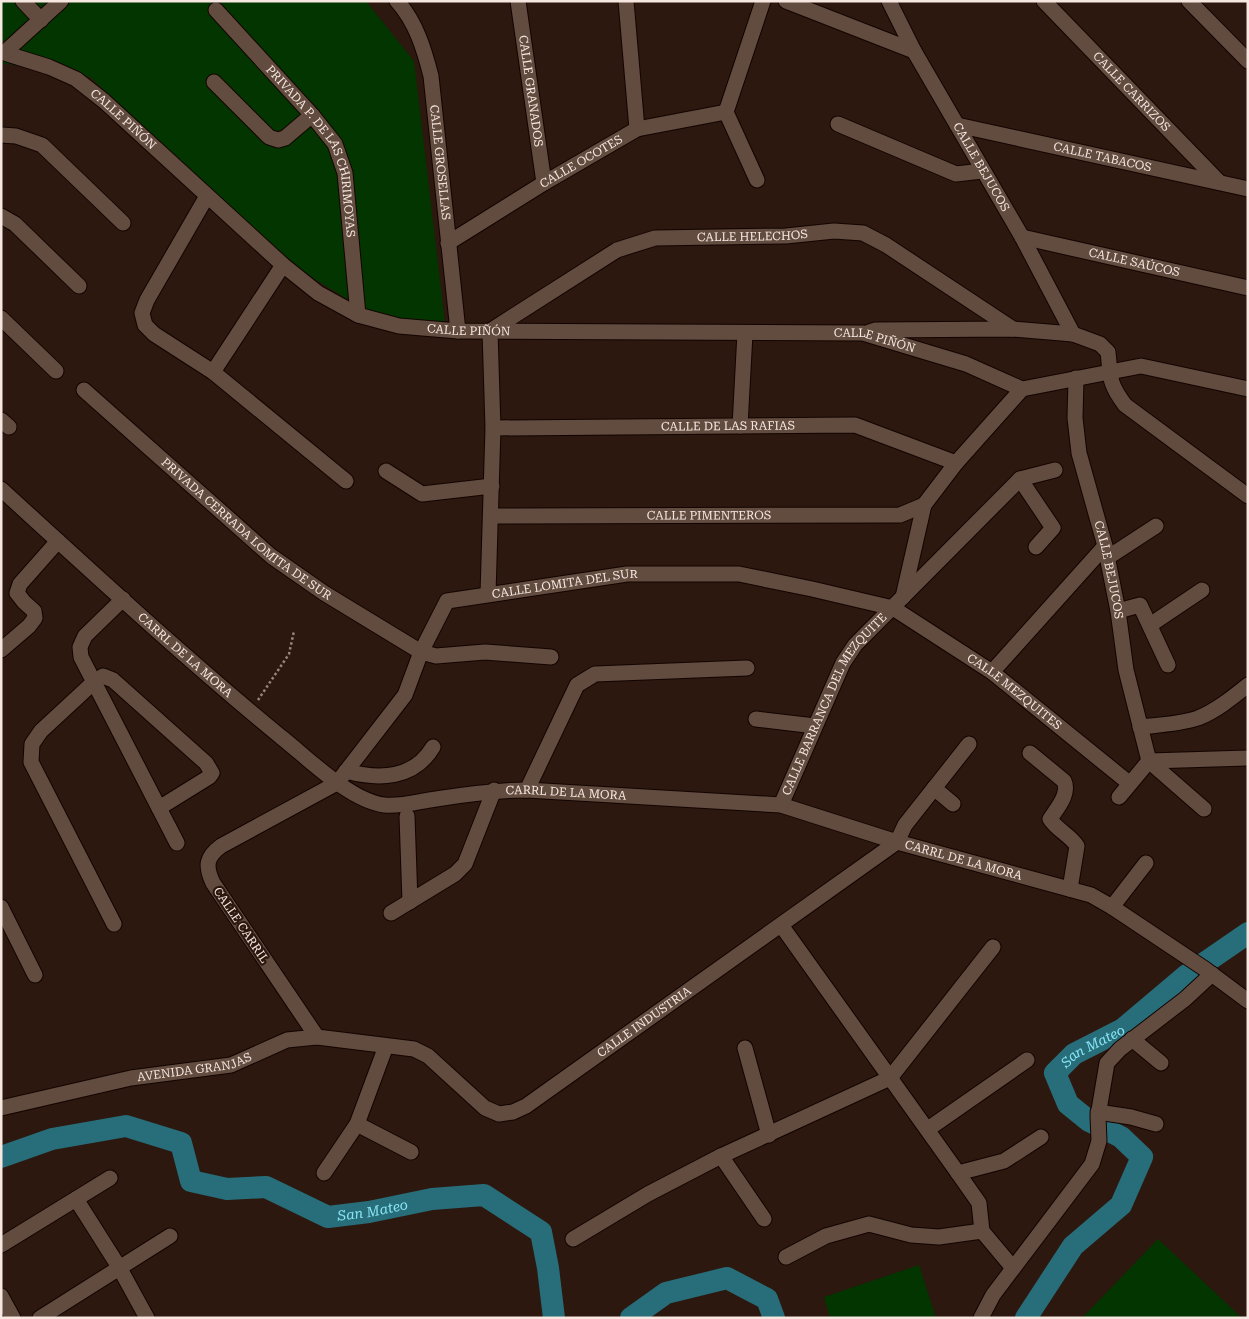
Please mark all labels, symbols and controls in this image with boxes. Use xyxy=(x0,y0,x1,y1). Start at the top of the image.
street label: CALLE GRANADOS xyxy=(516,34,546,148)
street label: CALLE CARRIZOS xyxy=(1090,49,1173,134)
street label: PRIVADA P. DE LAS CHIRIMOYAS xyxy=(263,62,358,238)
street label: CALLE PIÑÓN xyxy=(88,86,159,153)
street label: CALLE GROSELLAS xyxy=(427,104,453,221)
street label: CALLE BEJUCOS xyxy=(950,120,1013,214)
street label: CALLE OCOTES xyxy=(537,132,625,191)
street label: CALLE TABACOS xyxy=(1052,139,1153,175)
street label: CALLE HELECHOS xyxy=(697,227,808,244)
street label: CALLE SAÚCOS xyxy=(1087,245,1181,279)
street label: CALLE PIÑÓN xyxy=(426,321,511,338)
street label: CALLE PIÑÓN xyxy=(834,326,917,355)
street label: CALLE DE LAS RAFIAS xyxy=(661,418,795,434)
street label: PRIVADA CERRADA LOMITA DE SUR xyxy=(158,455,335,603)
street label: CALLE PIMENTEROS xyxy=(647,508,771,523)
street label: CALLE BEJUCOS xyxy=(1091,519,1126,620)
street label: CALLE LOMITA DEL SUR xyxy=(491,567,639,601)
street label: CARRL DE LA MORA xyxy=(135,610,236,701)
street label: CALLE BARRANCA DEL MEZQUITE xyxy=(779,610,890,797)
street label: CALLE MEZQUITES xyxy=(964,651,1064,733)
street label: CARRL DE LA MORA xyxy=(505,783,627,803)
street label: CARRL DE LA MORA xyxy=(903,837,1024,883)
street label: CALLE CARRIL xyxy=(211,885,271,965)
street label: CALLE INDUSTRIA xyxy=(594,983,694,1060)
water label: San Mateo xyxy=(1057,1022,1127,1071)
street label: AVENIDA GRANJAS xyxy=(136,1050,254,1084)
water label: San Mateo xyxy=(335,1196,409,1224)

